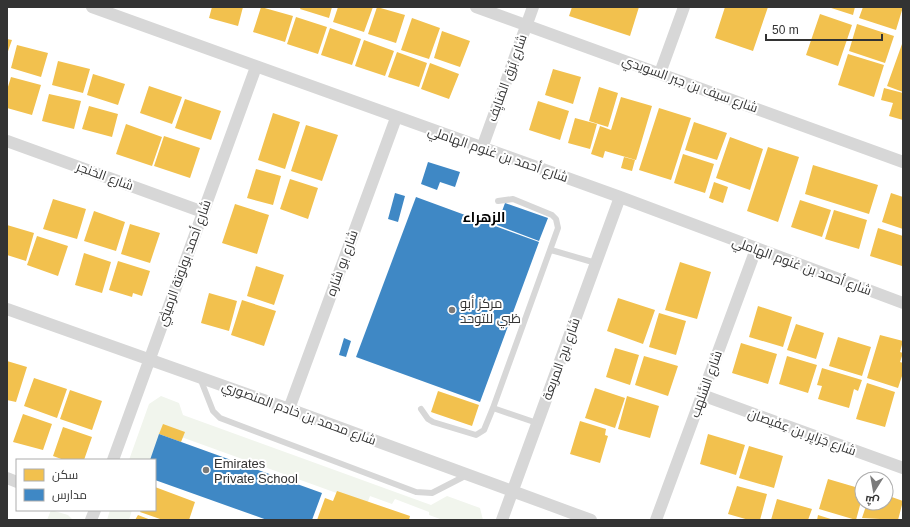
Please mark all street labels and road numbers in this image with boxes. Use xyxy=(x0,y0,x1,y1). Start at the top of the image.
street label: شارع بُرق المَنايِف xyxy=(484,32,531,124)
street label: شارع سيف بن جبر السويدي xyxy=(619,52,760,118)
street label: شارع أحمد بن غنوم الهاملي xyxy=(425,122,570,188)
street label: شارع الخنجر xyxy=(73,158,135,194)
street label: شارع أحمد بولوتة الرميثي xyxy=(153,198,217,329)
street label: شارع بو شاره xyxy=(323,228,362,298)
street label: شارع أحمد بن غنوم الهاملي xyxy=(729,233,874,301)
street label: شارع برج المربعة xyxy=(539,316,584,402)
street label: شارع السَّلهب xyxy=(687,348,726,420)
street label: شارع محمد بن خادم المنصوري xyxy=(219,378,378,451)
street label: شارع جَزايِر بن عِفَيصان xyxy=(746,405,858,459)

